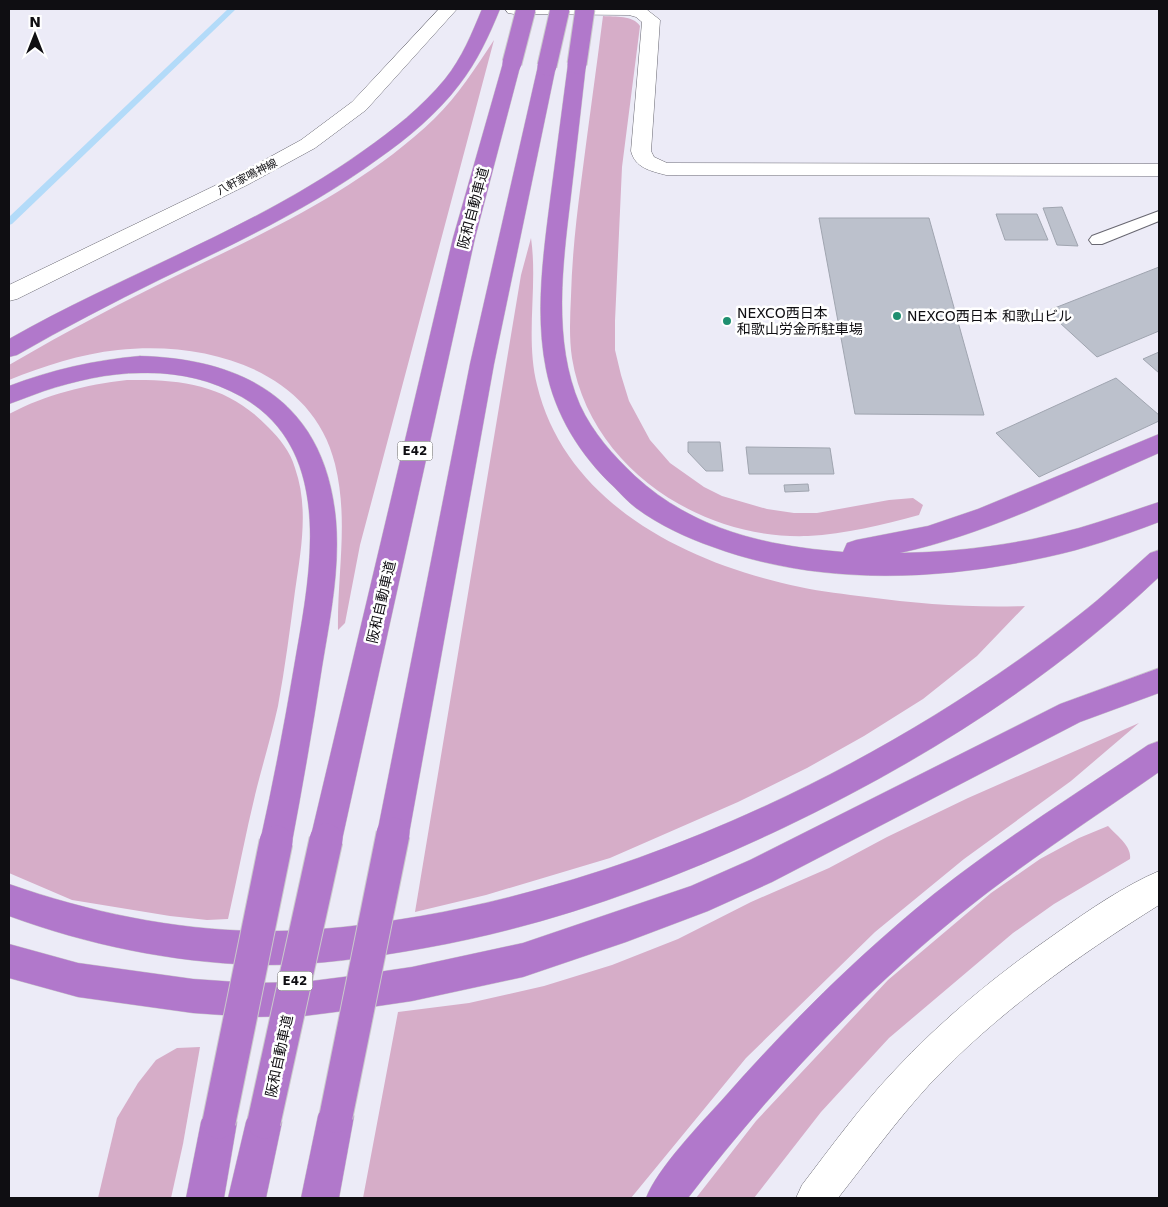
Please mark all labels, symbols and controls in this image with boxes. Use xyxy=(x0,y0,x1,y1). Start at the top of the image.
north arrow xyxy=(10,10,60,60)
text: N xyxy=(29,14,41,30)
street label: 八軒家鳴神線 xyxy=(215,156,279,198)
street label: 阪和自動車道 xyxy=(454,165,492,251)
place label: NEXCO西日本 和歌山労金所駐車場 xyxy=(737,305,863,337)
place label: NEXCO西日本 和歌山ビル xyxy=(907,308,1072,324)
marker: NEXCO西日本 和歌山ビル xyxy=(891,310,903,322)
marker: NEXCO西日本 和歌山労金所駐車場 xyxy=(721,315,733,327)
road number: E42 xyxy=(398,442,432,461)
street label: 阪和自動車道 xyxy=(364,559,398,645)
road number: E42 xyxy=(278,971,312,990)
street label: 阪和自動車道 xyxy=(262,1013,296,1099)

